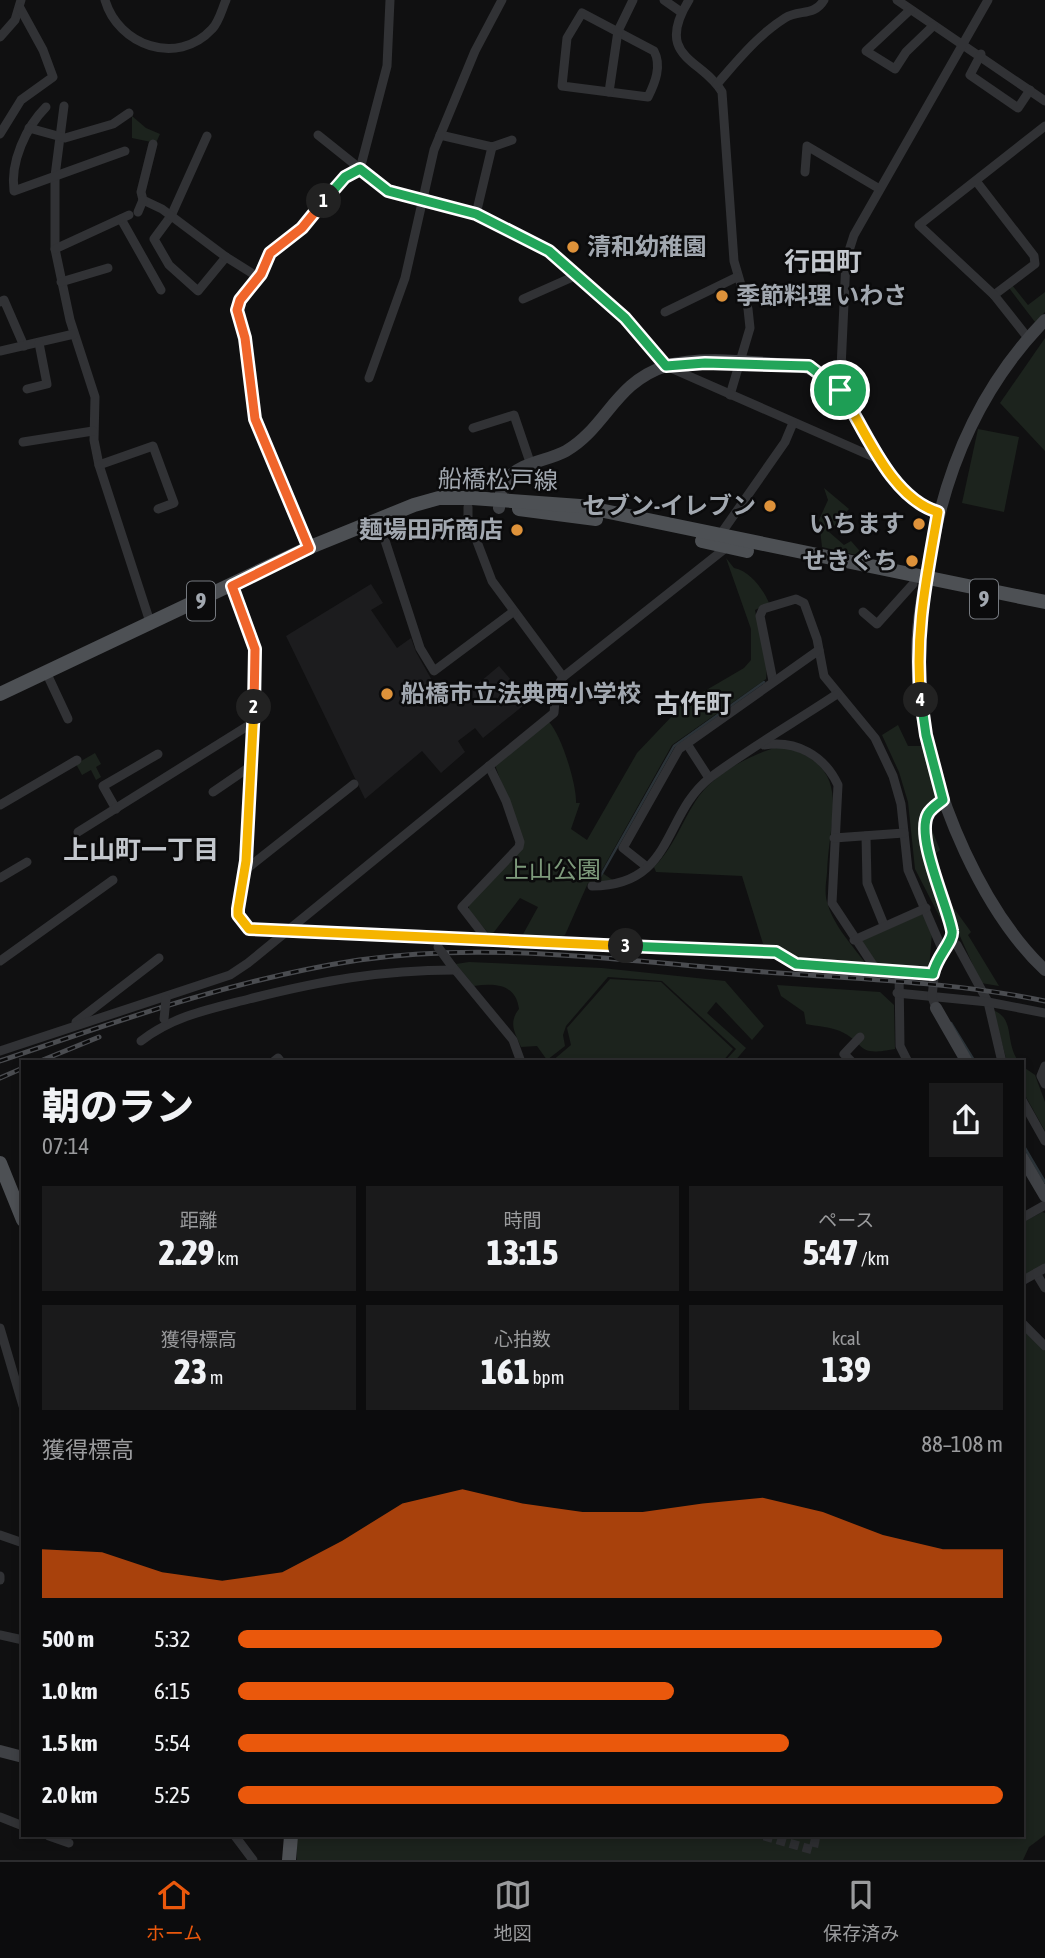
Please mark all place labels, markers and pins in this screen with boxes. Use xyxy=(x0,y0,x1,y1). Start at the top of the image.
pin: 1 xyxy=(306,184,342,218)
place label: 清和幼稚園 xyxy=(587,233,707,260)
marker: 清和幼稚園 xyxy=(565,239,581,255)
place label: 季節料理 いわさ xyxy=(736,282,907,309)
marker: 季節料理 いわさ xyxy=(714,288,730,304)
pin xyxy=(810,360,870,420)
place label: セブン-イレブン xyxy=(582,492,756,519)
marker: セブン-イレブン xyxy=(762,498,778,514)
place label: いちます xyxy=(809,510,905,537)
place label: 麺場田所商店 xyxy=(359,516,503,543)
marker: いちます xyxy=(911,516,927,532)
marker: 麺場田所商店 xyxy=(509,522,525,538)
place label: せきぐち xyxy=(802,547,898,574)
marker: せきぐち xyxy=(904,553,920,569)
place label: 船橋市立法典西小学校 xyxy=(401,680,641,707)
pin: 4 xyxy=(904,682,939,718)
marker: 船橋市立法典西小学校 xyxy=(379,686,395,702)
pin: 2 xyxy=(236,690,272,724)
pin: 3 xyxy=(608,928,644,964)

